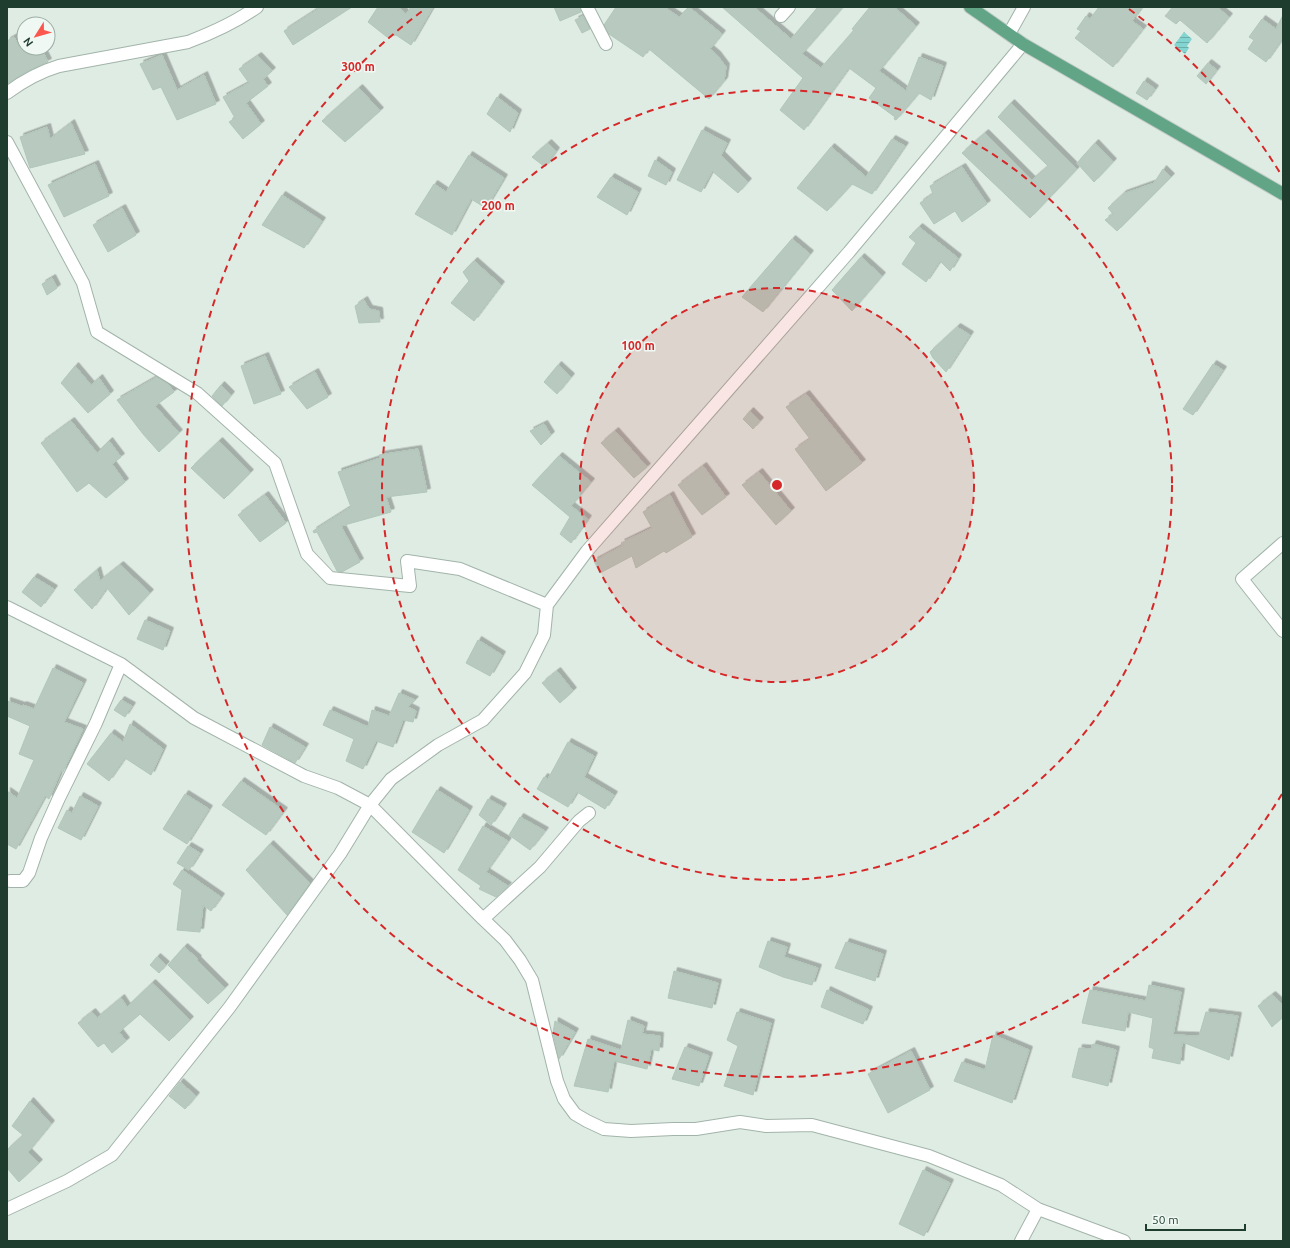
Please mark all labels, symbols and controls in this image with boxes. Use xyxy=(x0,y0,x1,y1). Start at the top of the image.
north arrow xyxy=(16,16,56,56)
text: N xyxy=(21,35,35,49)
text: 300 m xyxy=(341,60,375,73)
text: 200 m xyxy=(481,199,515,212)
text: 100 m xyxy=(621,339,655,352)
centre of rings xyxy=(770,478,784,492)
scale bar xyxy=(1146,1206,1245,1232)
text: 50 m xyxy=(1152,1213,1179,1226)

